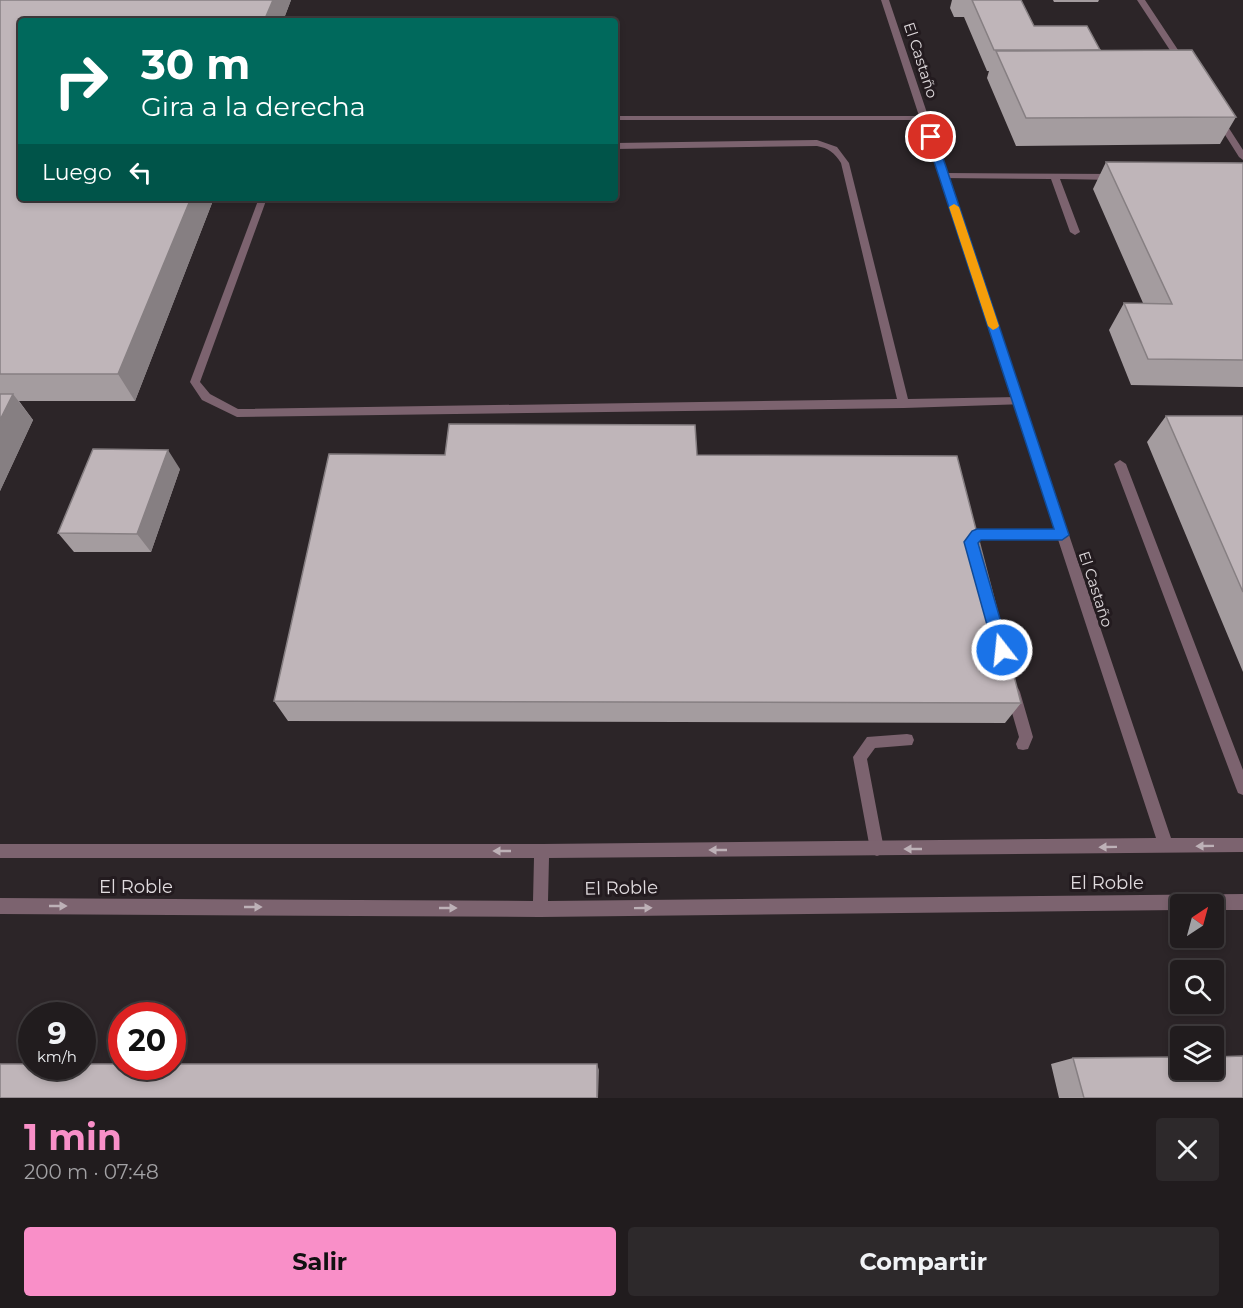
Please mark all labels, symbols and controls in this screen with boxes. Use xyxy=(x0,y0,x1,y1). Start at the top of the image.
street label: El Castaño xyxy=(900,20,942,100)
text: 30 m xyxy=(141,38,250,90)
icon: right xyxy=(42,42,120,120)
text: Gira a la derecha xyxy=(141,90,366,123)
pin xyxy=(905,111,956,162)
icon: arrive xyxy=(914,120,947,153)
icon: left xyxy=(124,156,157,189)
text: Luego xyxy=(42,159,112,186)
street label: El Castaño xyxy=(1075,549,1117,629)
position arrow xyxy=(970,618,1034,682)
one-way arrow xyxy=(1195,841,1214,851)
one-way arrow xyxy=(1098,842,1117,852)
one-way arrow xyxy=(903,844,922,853)
one-way arrow xyxy=(708,845,727,855)
one-way arrow xyxy=(492,846,511,856)
street label: El Roble xyxy=(1070,872,1144,894)
street label: El Roble xyxy=(99,876,173,898)
street label: El Roble xyxy=(584,876,658,900)
north arrow xyxy=(1170,894,1224,948)
map controls xyxy=(1170,894,1224,1080)
one-way arrow xyxy=(49,901,68,911)
one-way arrow xyxy=(244,902,263,912)
one-way arrow xyxy=(439,903,458,913)
one-way arrow xyxy=(634,903,653,912)
button: search xyxy=(1170,960,1224,1014)
speed limit sign: 20 xyxy=(108,1002,186,1080)
text: 9 xyxy=(47,1015,67,1052)
button: layers xyxy=(1170,1026,1224,1080)
text: km/h xyxy=(37,1047,77,1066)
text: 1 min xyxy=(24,1115,122,1159)
button: close xyxy=(1156,1118,1219,1181)
text: 200 m · 07:48 xyxy=(24,1160,159,1184)
button: Salir xyxy=(24,1227,616,1296)
button: Compartir xyxy=(628,1227,1219,1296)

